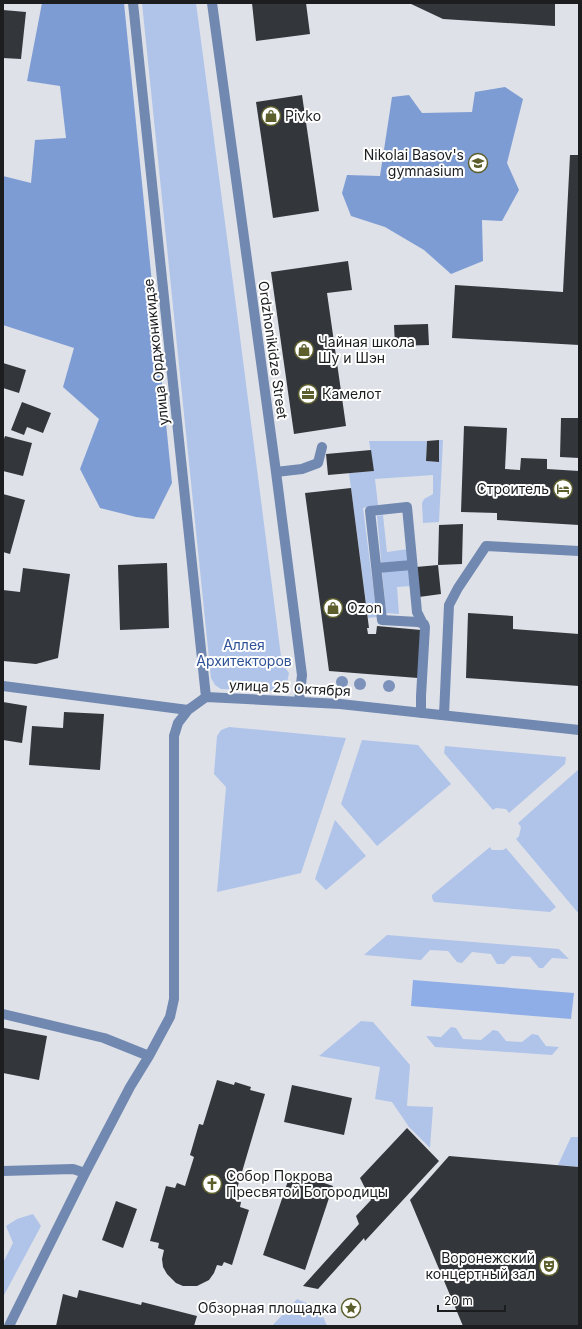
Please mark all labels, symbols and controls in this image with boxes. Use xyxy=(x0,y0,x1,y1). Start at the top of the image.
shop icon: Pivko xyxy=(260,105,282,127)
place label: Pivko xyxy=(285,107,321,124)
place label: Nikolai Basov's gymnasium xyxy=(364,146,464,179)
school or university icon: Nikolai Basov's gymnasium xyxy=(467,152,489,174)
street label: улица Орджоникидзе xyxy=(139,278,172,426)
street label: Ordzhonikidze Street xyxy=(255,280,292,420)
place label: Чайная школа Шу и Шэн xyxy=(318,333,415,366)
shop icon: Чайная школа Шу и Шэн xyxy=(293,339,315,361)
office icon: Камелот xyxy=(297,383,319,405)
place label: Камелот xyxy=(322,385,382,402)
hotel icon: Строитель xyxy=(552,478,574,500)
place label: Строитель xyxy=(476,480,549,497)
shop icon: Ozon xyxy=(322,597,344,619)
place label: Ozon xyxy=(347,599,382,616)
park label: Аллея Архитекторов xyxy=(196,636,292,669)
street label: улица 25 Октября xyxy=(229,676,351,699)
place label: Собор Покрова Пресвятой Богородицы xyxy=(226,1167,388,1200)
church icon: Собор Покрова Пресвятой Богородицы xyxy=(201,1173,223,1195)
place label: Воронежский концертный зал xyxy=(426,1249,535,1282)
theatre icon: Воронежский концертный зал xyxy=(538,1255,560,1277)
scale bar xyxy=(438,1287,505,1313)
text: 20 m xyxy=(444,1293,473,1308)
place icon: Обзорная площадка xyxy=(340,1297,362,1319)
place label: Обзорная площадка xyxy=(198,1299,337,1316)

